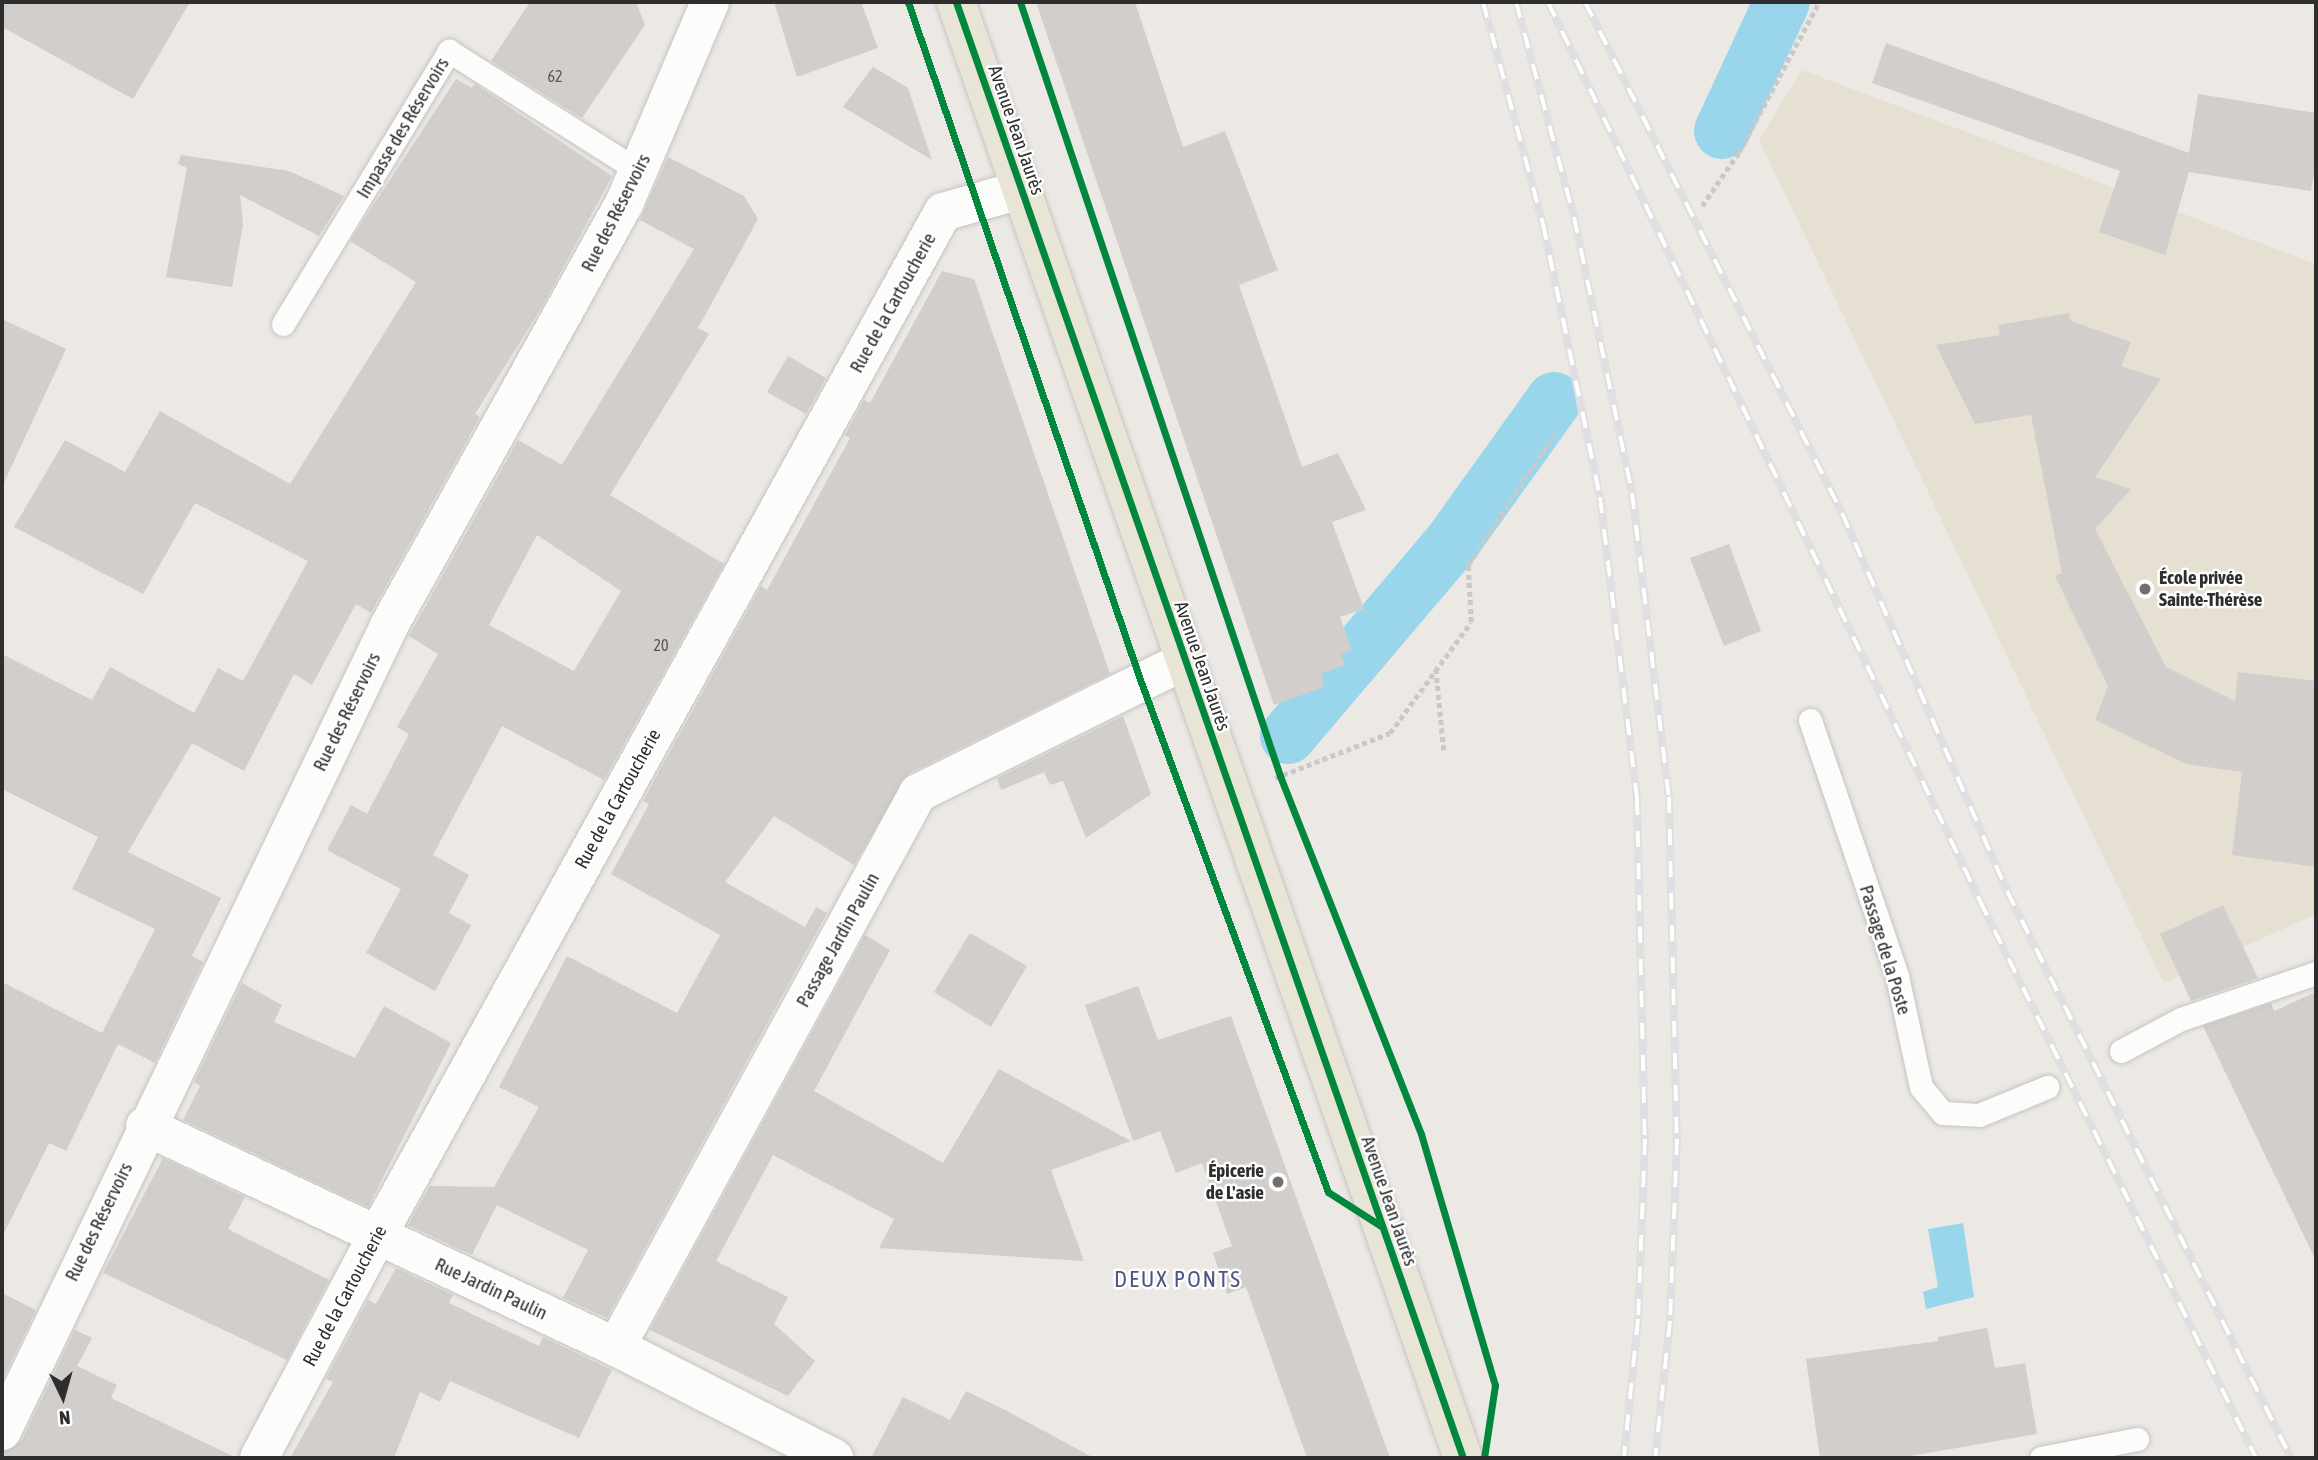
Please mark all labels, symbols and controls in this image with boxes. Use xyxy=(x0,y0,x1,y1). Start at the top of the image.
street label: Impasse des Réservoirs xyxy=(352,53,454,203)
street label: Avenue Jean Jaurès xyxy=(983,62,1049,198)
house number: 62 xyxy=(547,66,563,86)
street label: Rue des Réservoirs xyxy=(577,150,655,276)
street label: Rue de la Cartoucherie xyxy=(845,229,941,377)
place label: École privée Sainte-Thérèse xyxy=(2159,567,2262,611)
marker: École privée Sainte-Thérèse xyxy=(2137,581,2153,597)
street label: Avenue Jean Jaurès xyxy=(1169,598,1235,734)
house number: 20 xyxy=(653,635,669,655)
street label: Rue des Réservoirs xyxy=(308,649,386,775)
street label: Rue de la Cartoucherie xyxy=(570,725,666,873)
street label: Passage Jardin Paulin xyxy=(792,869,884,1011)
street label: Passage de la Poste xyxy=(1854,882,1916,1018)
street label: Avenue Jean Jaurès xyxy=(1356,1133,1422,1269)
street label: Rue des Réservoirs xyxy=(60,1159,138,1285)
place label: Épicerie de L'asie xyxy=(1206,1160,1264,1204)
marker: Épicerie de L'asie xyxy=(1270,1174,1286,1190)
street label: Rue de la Cartoucherie xyxy=(298,1222,392,1370)
street label: Rue Jardin Paulin xyxy=(431,1253,551,1325)
district label: DEUX PONTS xyxy=(1115,1265,1241,1293)
north arrow xyxy=(28,1362,98,1432)
text: N xyxy=(58,1406,71,1429)

